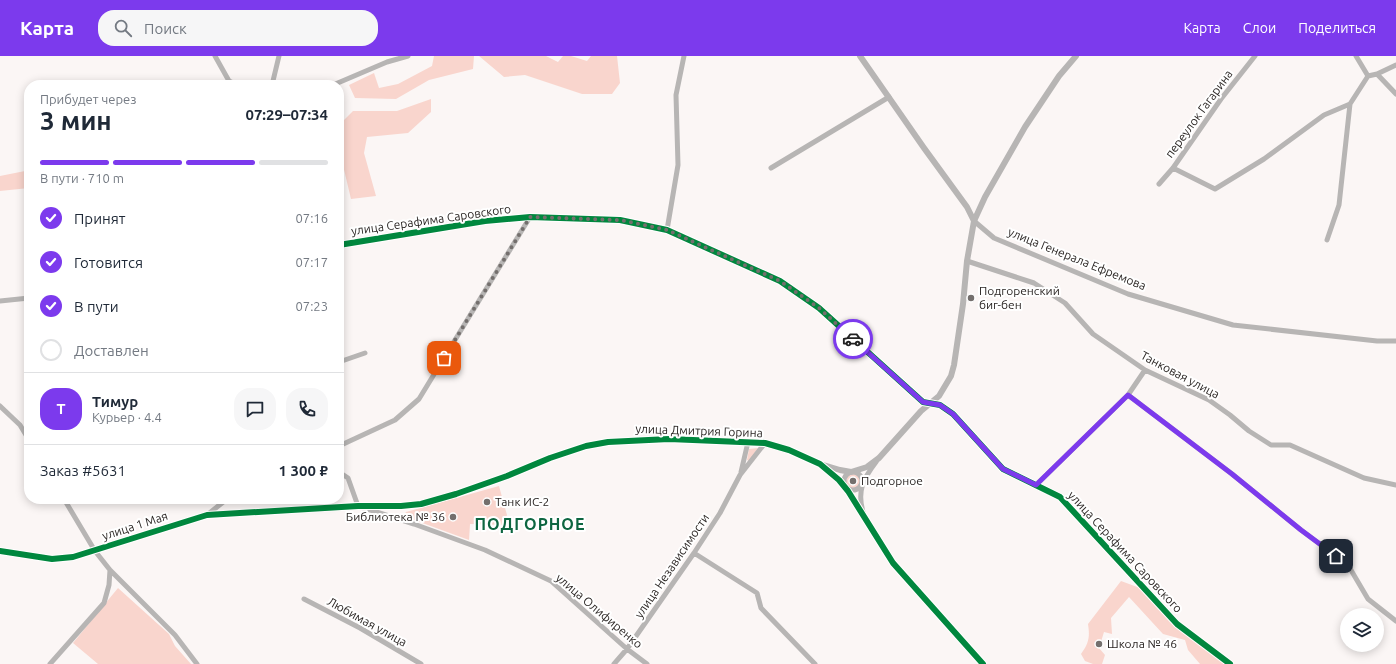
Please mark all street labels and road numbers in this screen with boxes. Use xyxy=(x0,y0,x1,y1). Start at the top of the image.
street label: переулок Гагарина xyxy=(1162,67,1235,160)
street label: улица Серафима Саровского xyxy=(350,202,512,237)
street label: улица Генерала Ефремова xyxy=(1006,225,1148,292)
street label: Танковая улица xyxy=(1139,348,1222,401)
street label: улица Дмитрия Горина xyxy=(635,422,763,439)
street label: улица Серафима Саровского xyxy=(1066,488,1185,615)
street label: улица 1 Мая xyxy=(100,509,169,542)
street label: улица Независимости xyxy=(632,511,711,620)
street label: улица Олифиренко xyxy=(554,571,645,651)
street label: Любимая улица xyxy=(325,594,409,649)

